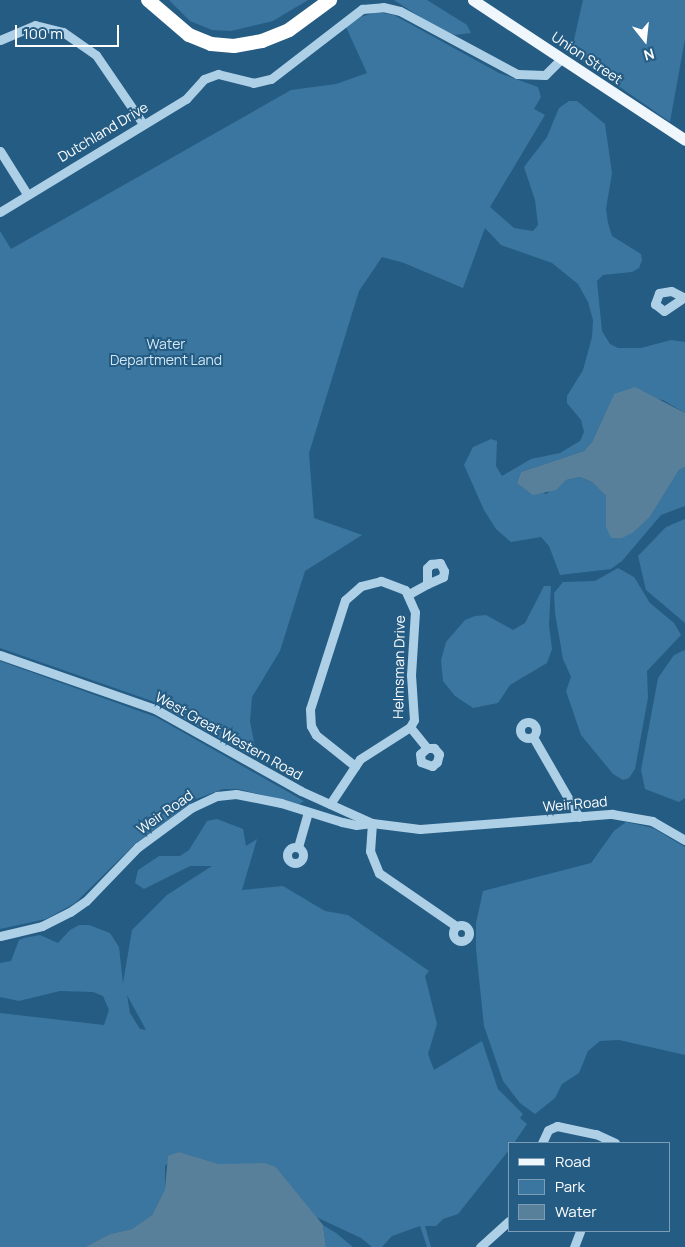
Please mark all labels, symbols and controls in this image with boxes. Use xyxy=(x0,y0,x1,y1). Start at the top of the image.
scale bar xyxy=(18,15,121,47)
north arrow xyxy=(620,15,670,65)
text: 100 m xyxy=(23,23,63,44)
street label: Union Street xyxy=(548,28,626,88)
text: N xyxy=(642,44,657,65)
street label: Dutchland Drive xyxy=(55,98,151,166)
park label: Water Department Land xyxy=(110,336,222,368)
street label: Helmsman Drive xyxy=(390,615,408,719)
street label: West Great Western Road xyxy=(152,688,306,784)
street label: Weir Road xyxy=(134,787,196,837)
street label: Weir Road xyxy=(542,793,608,815)
legend xyxy=(508,1142,670,1232)
text: Road xyxy=(555,1151,591,1172)
text: Park xyxy=(555,1176,585,1197)
text: Water xyxy=(555,1201,597,1222)

